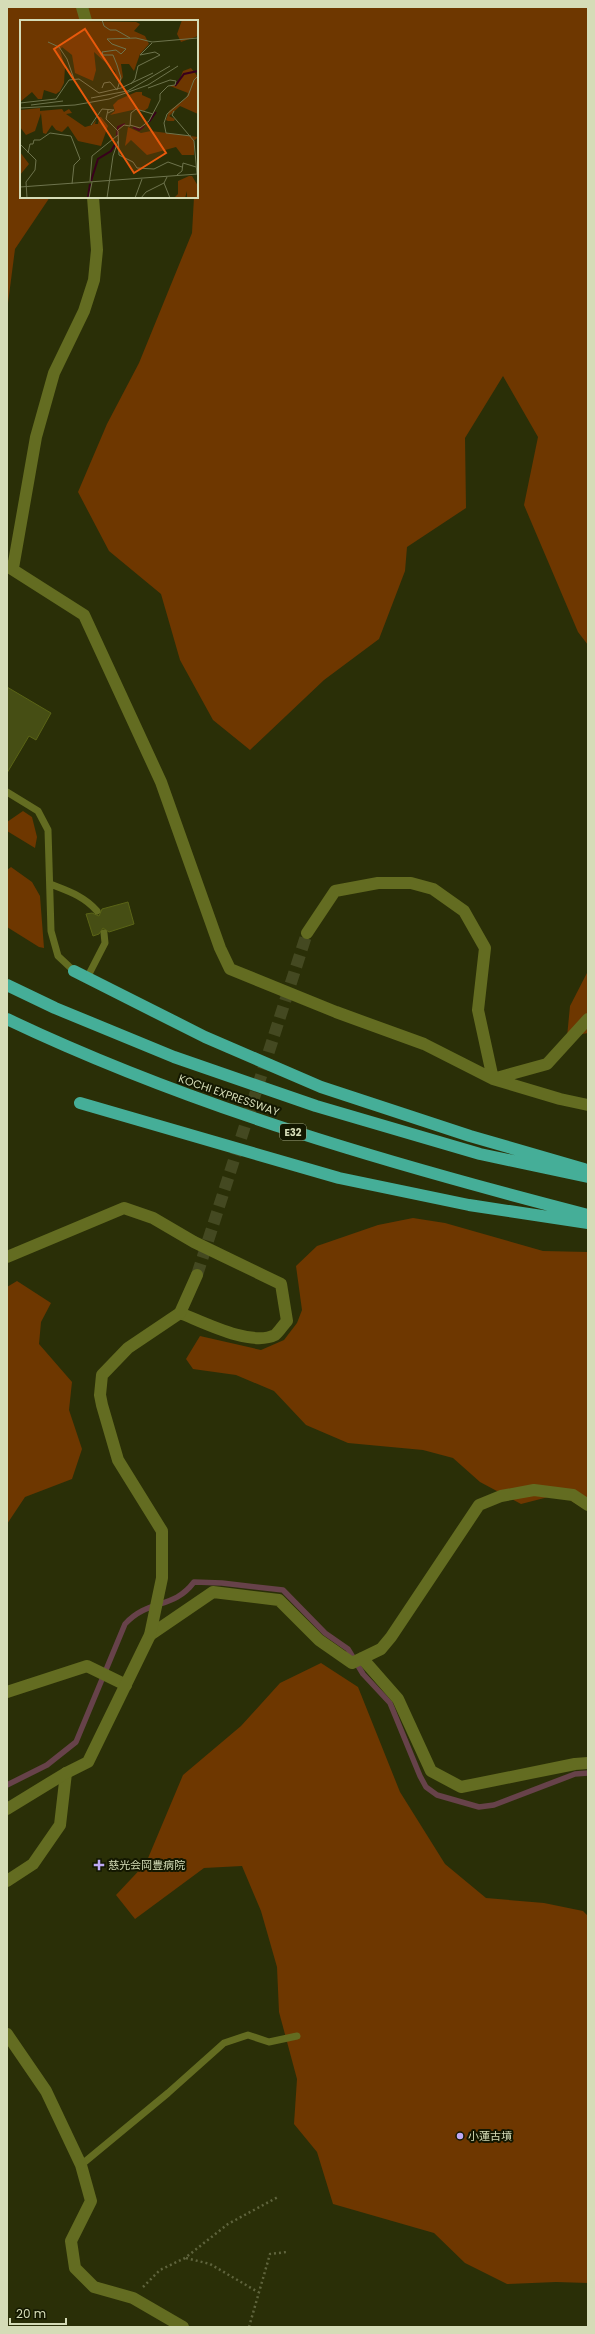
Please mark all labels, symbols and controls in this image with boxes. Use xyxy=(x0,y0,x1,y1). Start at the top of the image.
inset map xyxy=(20,20,198,198)
street label: KOCHI EXPRESSWAY xyxy=(176,1070,282,1120)
road number: E32 xyxy=(280,1124,306,1140)
place label: 慈光会岡豊病院 xyxy=(108,1857,185,1873)
marker: 慈光会岡豊病院 xyxy=(93,1859,105,1871)
place label: 小蓮古墳 xyxy=(468,2128,512,2144)
marker: 小蓮古墳 xyxy=(455,2131,465,2141)
scale bar xyxy=(10,2300,66,2326)
text: 20 m xyxy=(16,2305,46,2322)

